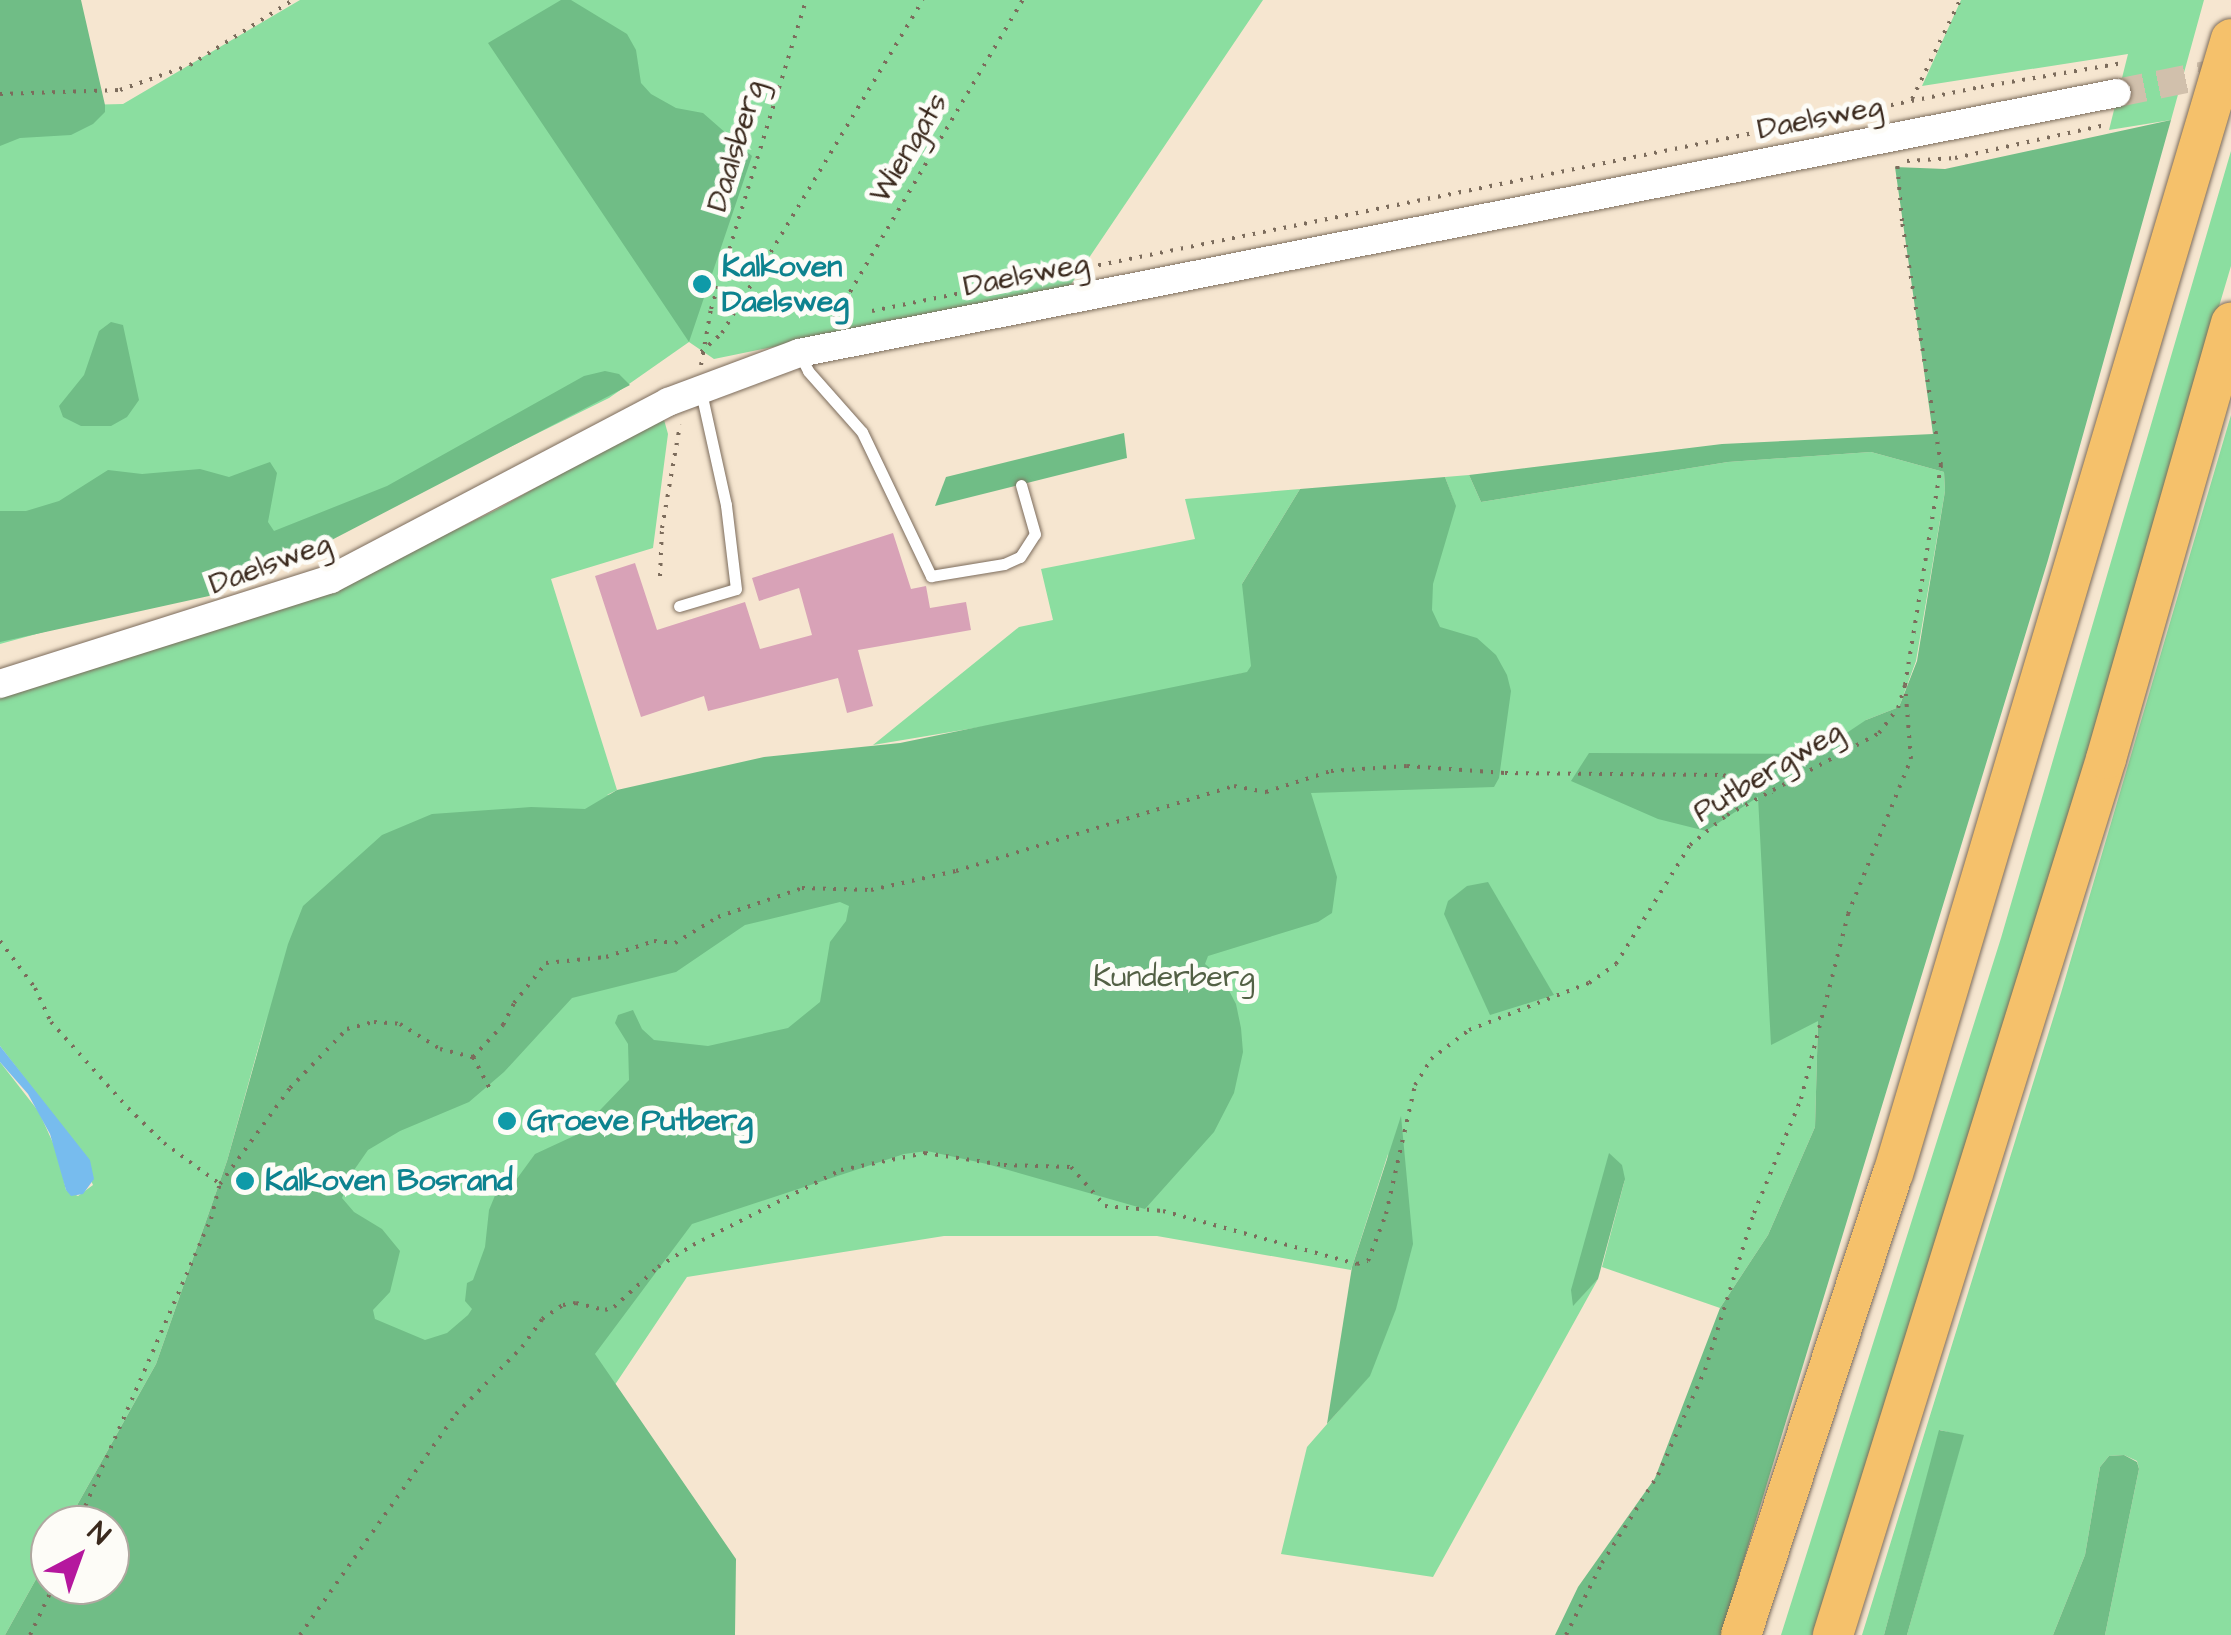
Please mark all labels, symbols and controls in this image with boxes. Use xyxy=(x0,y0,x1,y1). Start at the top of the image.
street label: Daalsberg xyxy=(699,76,773,216)
street label: Wiengats xyxy=(862,86,956,210)
street label: Daelsweg xyxy=(1754,88,1886,148)
street label: Daelsweg xyxy=(960,245,1092,305)
place label: Kalkoven Daelsweg xyxy=(722,249,849,320)
marker: Kalkoven Daelsweg xyxy=(691,273,713,295)
street label: Daelsweg xyxy=(204,525,336,603)
street label: Putbergweg xyxy=(1687,713,1849,831)
park label: Kunderberg xyxy=(1093,959,1255,995)
place label: Groeve Putberg xyxy=(527,1103,753,1139)
marker: Groeve Putberg xyxy=(496,1110,518,1132)
place label: Kalkoven Bosrand xyxy=(265,1163,513,1199)
marker: Kalkoven Bosrand xyxy=(234,1170,256,1192)
north arrow xyxy=(30,1505,130,1605)
text: N xyxy=(79,1513,118,1554)

